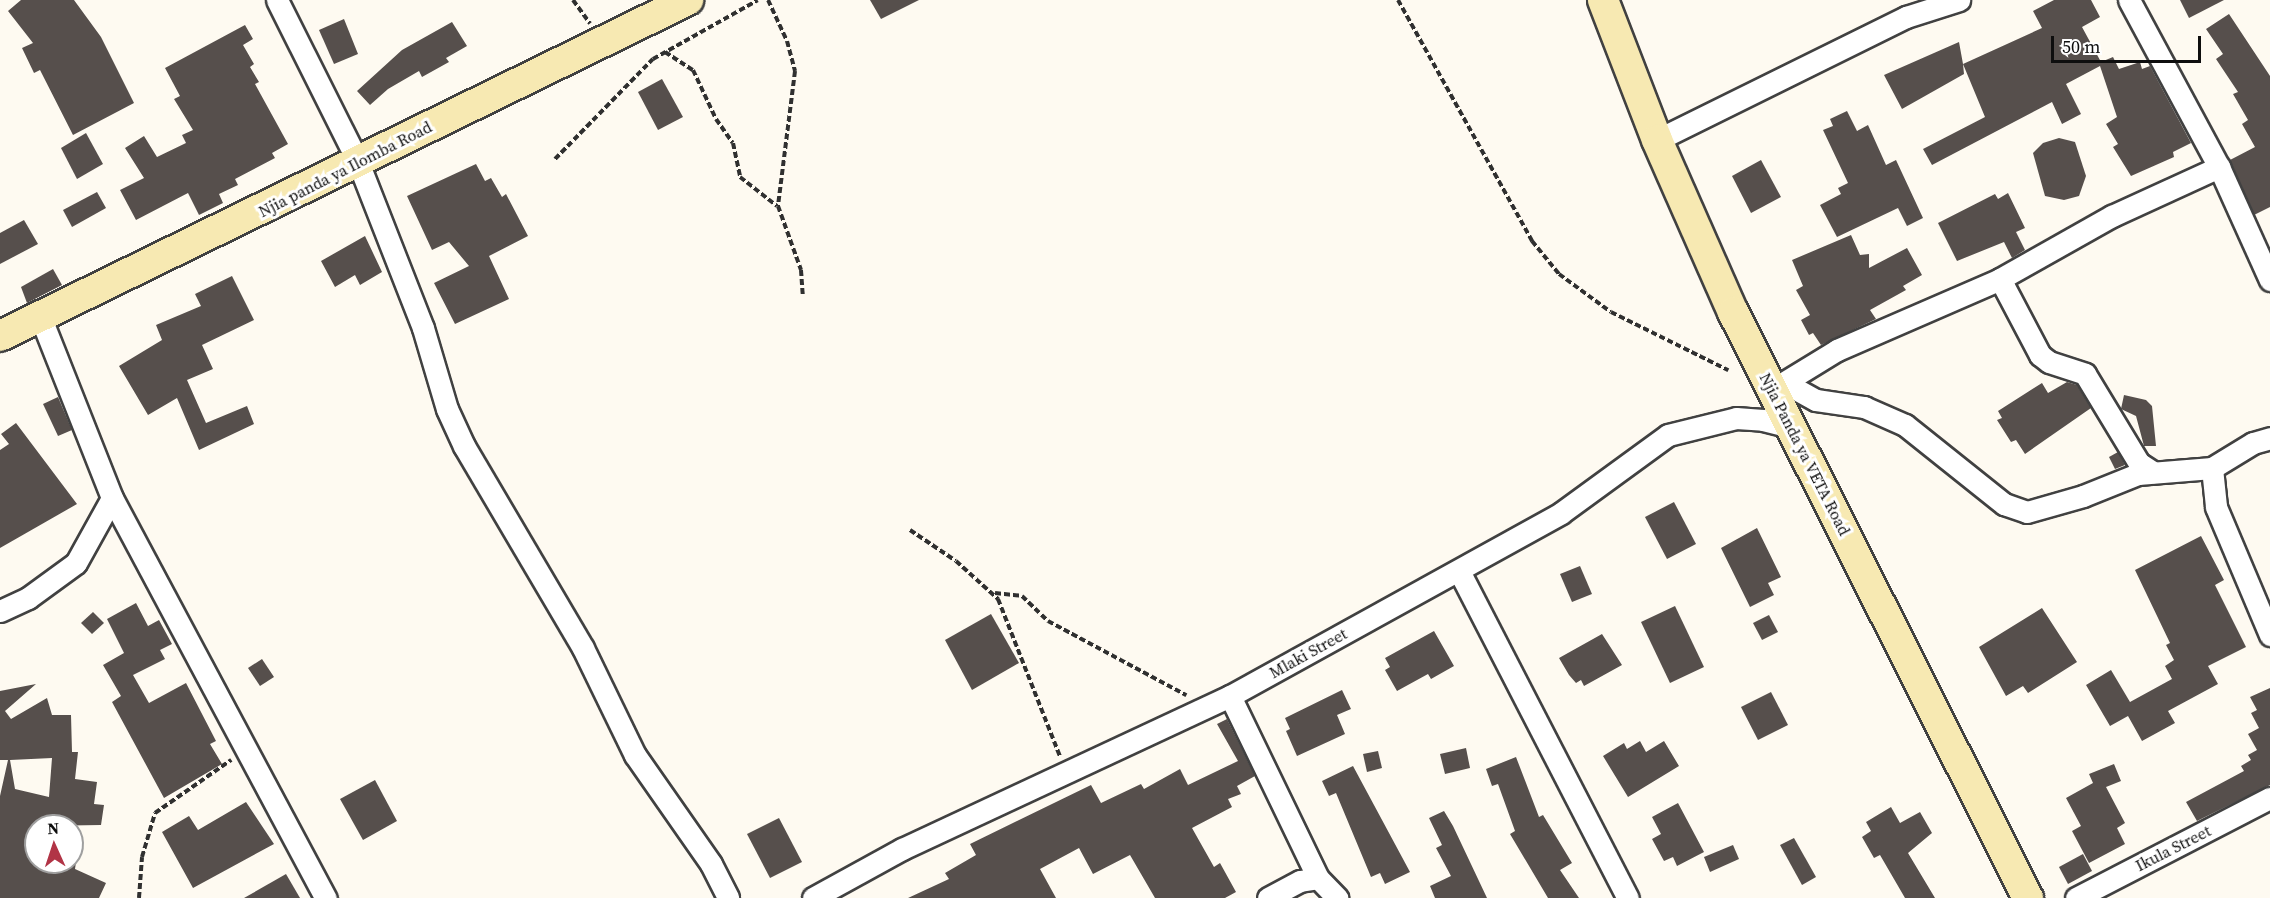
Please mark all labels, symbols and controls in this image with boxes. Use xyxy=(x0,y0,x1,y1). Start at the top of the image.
scale bar xyxy=(2054,24,2204,62)
text: 50 m xyxy=(2062,34,2100,59)
street label: Njia panda ya Ilomba Road xyxy=(255,117,435,221)
street label: Njia Panda ya VETA Road xyxy=(1756,369,1854,539)
street label: Mlaki Street xyxy=(1266,624,1350,682)
north arrow xyxy=(24,814,84,874)
text: N xyxy=(47,817,60,839)
street label: Ikula Street xyxy=(2132,821,2214,875)

